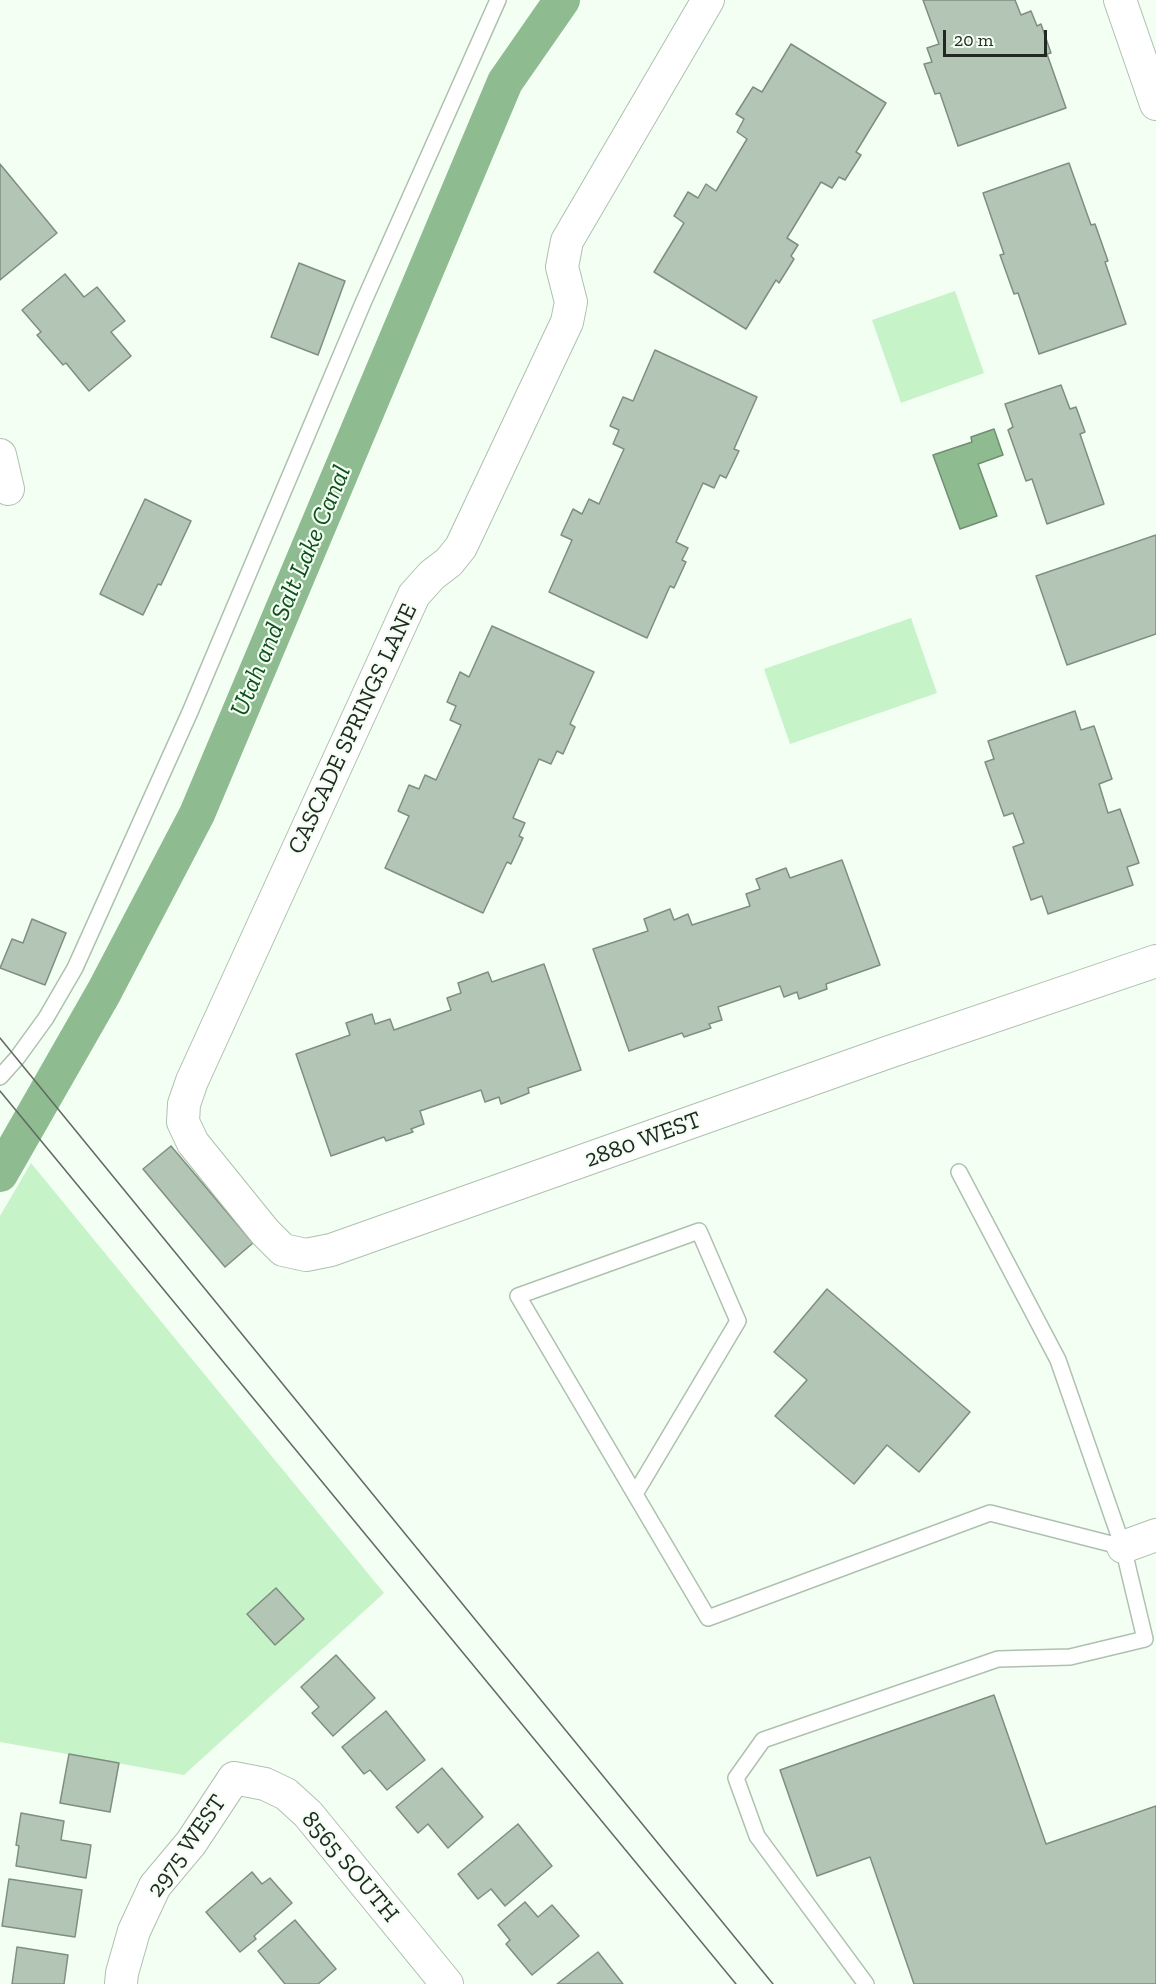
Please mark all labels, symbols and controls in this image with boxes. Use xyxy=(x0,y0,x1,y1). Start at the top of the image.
scale bar xyxy=(946,18,1050,56)
text: 20 m xyxy=(954,29,993,51)
water label: Utah and Salt Lake Canal xyxy=(224,461,358,721)
street label: CASCADE SPRINGS LANE xyxy=(282,599,424,859)
street label: 2880 WEST xyxy=(581,1106,705,1174)
street label: 2975 WEST xyxy=(141,1789,233,1903)
street label: 8565 SOUTH xyxy=(295,1806,405,1928)

